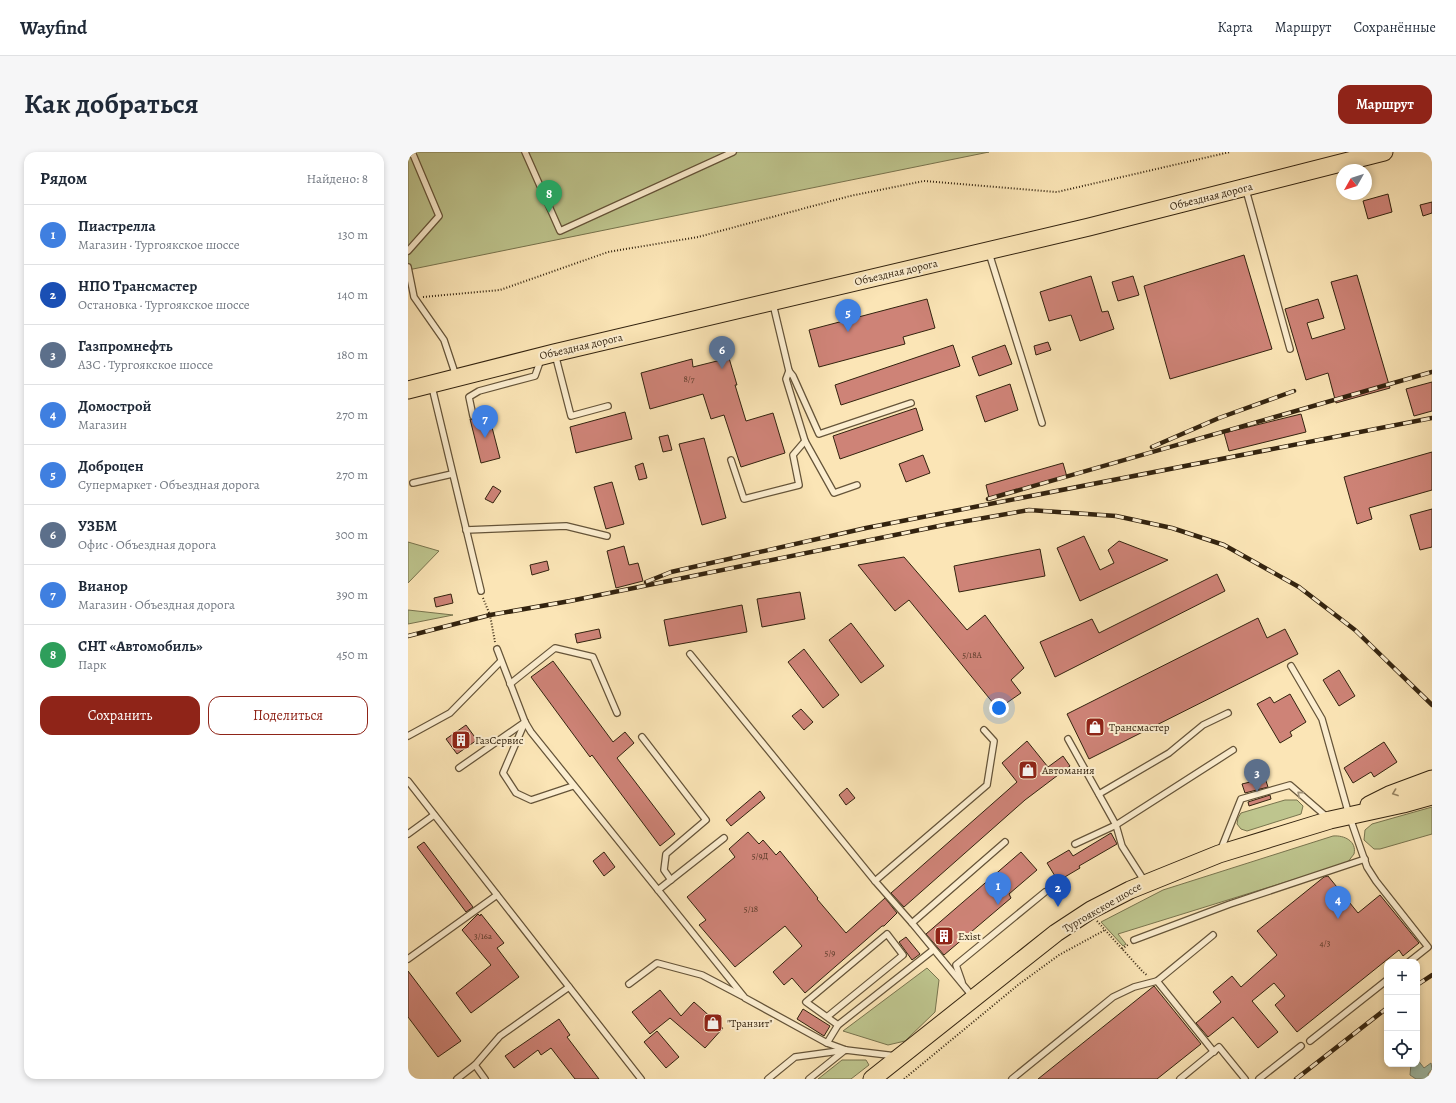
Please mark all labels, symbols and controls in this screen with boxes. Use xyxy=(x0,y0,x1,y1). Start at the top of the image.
text: Wayfind xyxy=(20,15,87,41)
text: Карта xyxy=(1218,18,1253,37)
text: Маршрут xyxy=(1275,18,1331,37)
text: Сохранённые xyxy=(1353,18,1436,37)
text: Как добраться xyxy=(24,85,199,123)
button: Маршрут xyxy=(1338,85,1432,124)
north arrow xyxy=(1336,164,1372,200)
text: Рядом xyxy=(40,167,87,190)
text: Найдено: 8 xyxy=(306,170,368,187)
street label: Объездная дорога xyxy=(1168,179,1255,214)
pin: 8 xyxy=(536,180,562,213)
text: Пиастрелла xyxy=(78,216,156,236)
text: 1 xyxy=(51,226,55,243)
text: 130 m xyxy=(338,226,368,243)
text: Магазин · Тургоякское шоссе xyxy=(78,236,240,253)
street label: Объездная дорога xyxy=(853,255,940,289)
text: НПО Трансмастер xyxy=(78,276,197,296)
text: 2 xyxy=(50,286,56,303)
text: 140 m xyxy=(337,286,368,303)
text: Остановка · Тургоякское шоссе xyxy=(78,296,250,313)
pin: 5 xyxy=(835,299,861,332)
street label: Объездная дорога xyxy=(538,329,625,363)
text: Газпромнефть xyxy=(78,336,173,356)
pin: 6 xyxy=(709,336,735,369)
text: 3 xyxy=(50,346,56,363)
text: 180 m xyxy=(337,346,368,363)
text: АЗС · Тургоякское шоссе xyxy=(78,356,213,373)
house number: 8/7 xyxy=(683,373,695,385)
text: Домострой xyxy=(78,396,151,416)
pin: 7 xyxy=(472,405,498,438)
text: 4 xyxy=(50,406,56,423)
text: 270 m xyxy=(336,406,368,423)
text: Магазин xyxy=(78,416,127,433)
text: Доброцен xyxy=(78,456,144,476)
text: 5 xyxy=(50,466,56,483)
text: 270 m xyxy=(336,466,368,483)
text: Супермаркет · Объездная дорога xyxy=(78,476,260,493)
text: УЗБМ xyxy=(78,516,117,536)
text: 6 xyxy=(50,526,56,543)
text: 300 m xyxy=(335,526,368,543)
text: Офис · Объездная дорога xyxy=(78,536,216,553)
text: Вианор xyxy=(78,576,128,596)
text: 7 xyxy=(50,586,56,603)
text: 390 m xyxy=(336,586,368,603)
text: Магазин · Объездная дорога xyxy=(78,596,235,613)
text: СНТ «Автомобиль» xyxy=(78,636,203,656)
text: 8 xyxy=(50,646,56,663)
text: 450 m xyxy=(336,646,368,663)
house number: 5/18А xyxy=(962,649,983,661)
text: Парк xyxy=(78,656,107,673)
button: Сохранить xyxy=(40,696,200,735)
button: Поделиться xyxy=(208,696,368,735)
your location xyxy=(989,698,1009,718)
shop icon: Трансмастер xyxy=(1084,716,1106,738)
place label: Трансмастер xyxy=(1109,720,1170,735)
building icon: ГазСервис xyxy=(450,729,472,751)
place label: ГазСервис xyxy=(475,733,524,748)
shop icon: Автомания xyxy=(1017,759,1039,781)
pin: 3 xyxy=(1244,759,1270,792)
place label: Автомания xyxy=(1041,763,1094,778)
one-way arrow xyxy=(1392,788,1399,796)
one-way arrow xyxy=(1298,792,1305,799)
house number: 5/9Д xyxy=(752,850,769,862)
pin: 1 xyxy=(985,872,1011,905)
pin: 2 xyxy=(1045,874,1071,907)
street label: Тургоякское шоссе xyxy=(1060,879,1144,936)
pin: 4 xyxy=(1325,886,1351,919)
house number: 5/18 xyxy=(744,903,758,915)
building icon: Exist xyxy=(933,925,955,947)
place label: Exist xyxy=(958,929,981,944)
house number: 3/16а xyxy=(474,930,493,942)
house number: 4/3 xyxy=(1320,937,1331,949)
house number: 5/9 xyxy=(825,947,835,959)
map controls xyxy=(1384,959,1420,1067)
button: + xyxy=(1384,959,1420,995)
button: − xyxy=(1384,995,1420,1031)
shop icon: "Транзит" xyxy=(702,1012,724,1034)
place label: "Транзит" xyxy=(727,1016,773,1031)
button: locate xyxy=(1384,1031,1420,1067)

